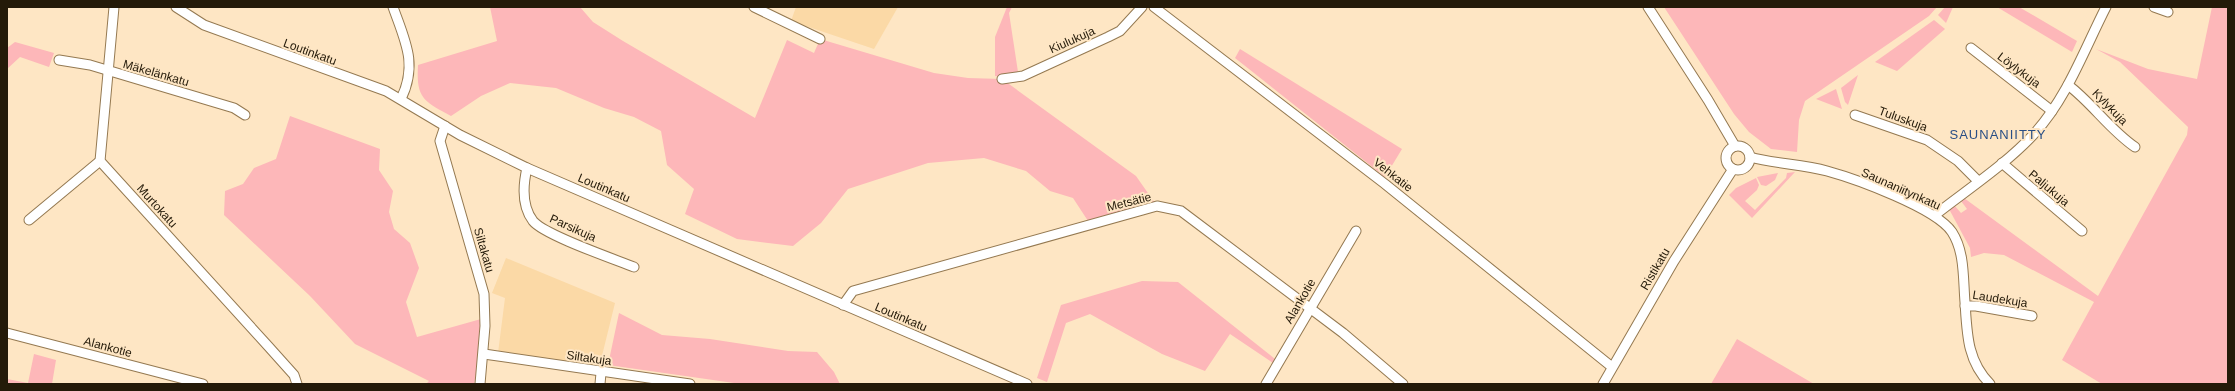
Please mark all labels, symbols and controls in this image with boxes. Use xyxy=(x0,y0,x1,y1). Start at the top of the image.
street label: Kiulukuja xyxy=(1047,24,1097,56)
street label: Loutinkatu xyxy=(282,36,338,68)
street label: Löylykuja xyxy=(1995,49,2043,91)
street label: Mäkelänkatu xyxy=(121,57,191,89)
street label: Kylykuja xyxy=(2089,86,2131,128)
street label: Tuluskuja xyxy=(1877,104,1930,134)
district label: SAUNANIITTY xyxy=(1950,127,2046,142)
street label: Vehkatie xyxy=(1371,155,1416,195)
street label: Saunaniitynkatu xyxy=(1859,165,1943,213)
street label: Paljukuja xyxy=(2026,167,2072,209)
street label: Loutinkatu xyxy=(576,171,632,205)
street label: Murtokatu xyxy=(134,181,180,231)
street label: Metsätie xyxy=(1105,190,1153,214)
street label: Parsikuja xyxy=(548,212,599,245)
street label: Siltakatu xyxy=(471,226,497,274)
street label: Ristikatu xyxy=(1637,246,1673,292)
street label: Alankotie xyxy=(1282,276,1319,326)
street label: Laudekuja xyxy=(1972,288,2029,310)
street label: Loutinkatu xyxy=(873,300,929,334)
street label: Alankotie xyxy=(82,334,134,360)
street label: Siltakuja xyxy=(566,348,613,368)

